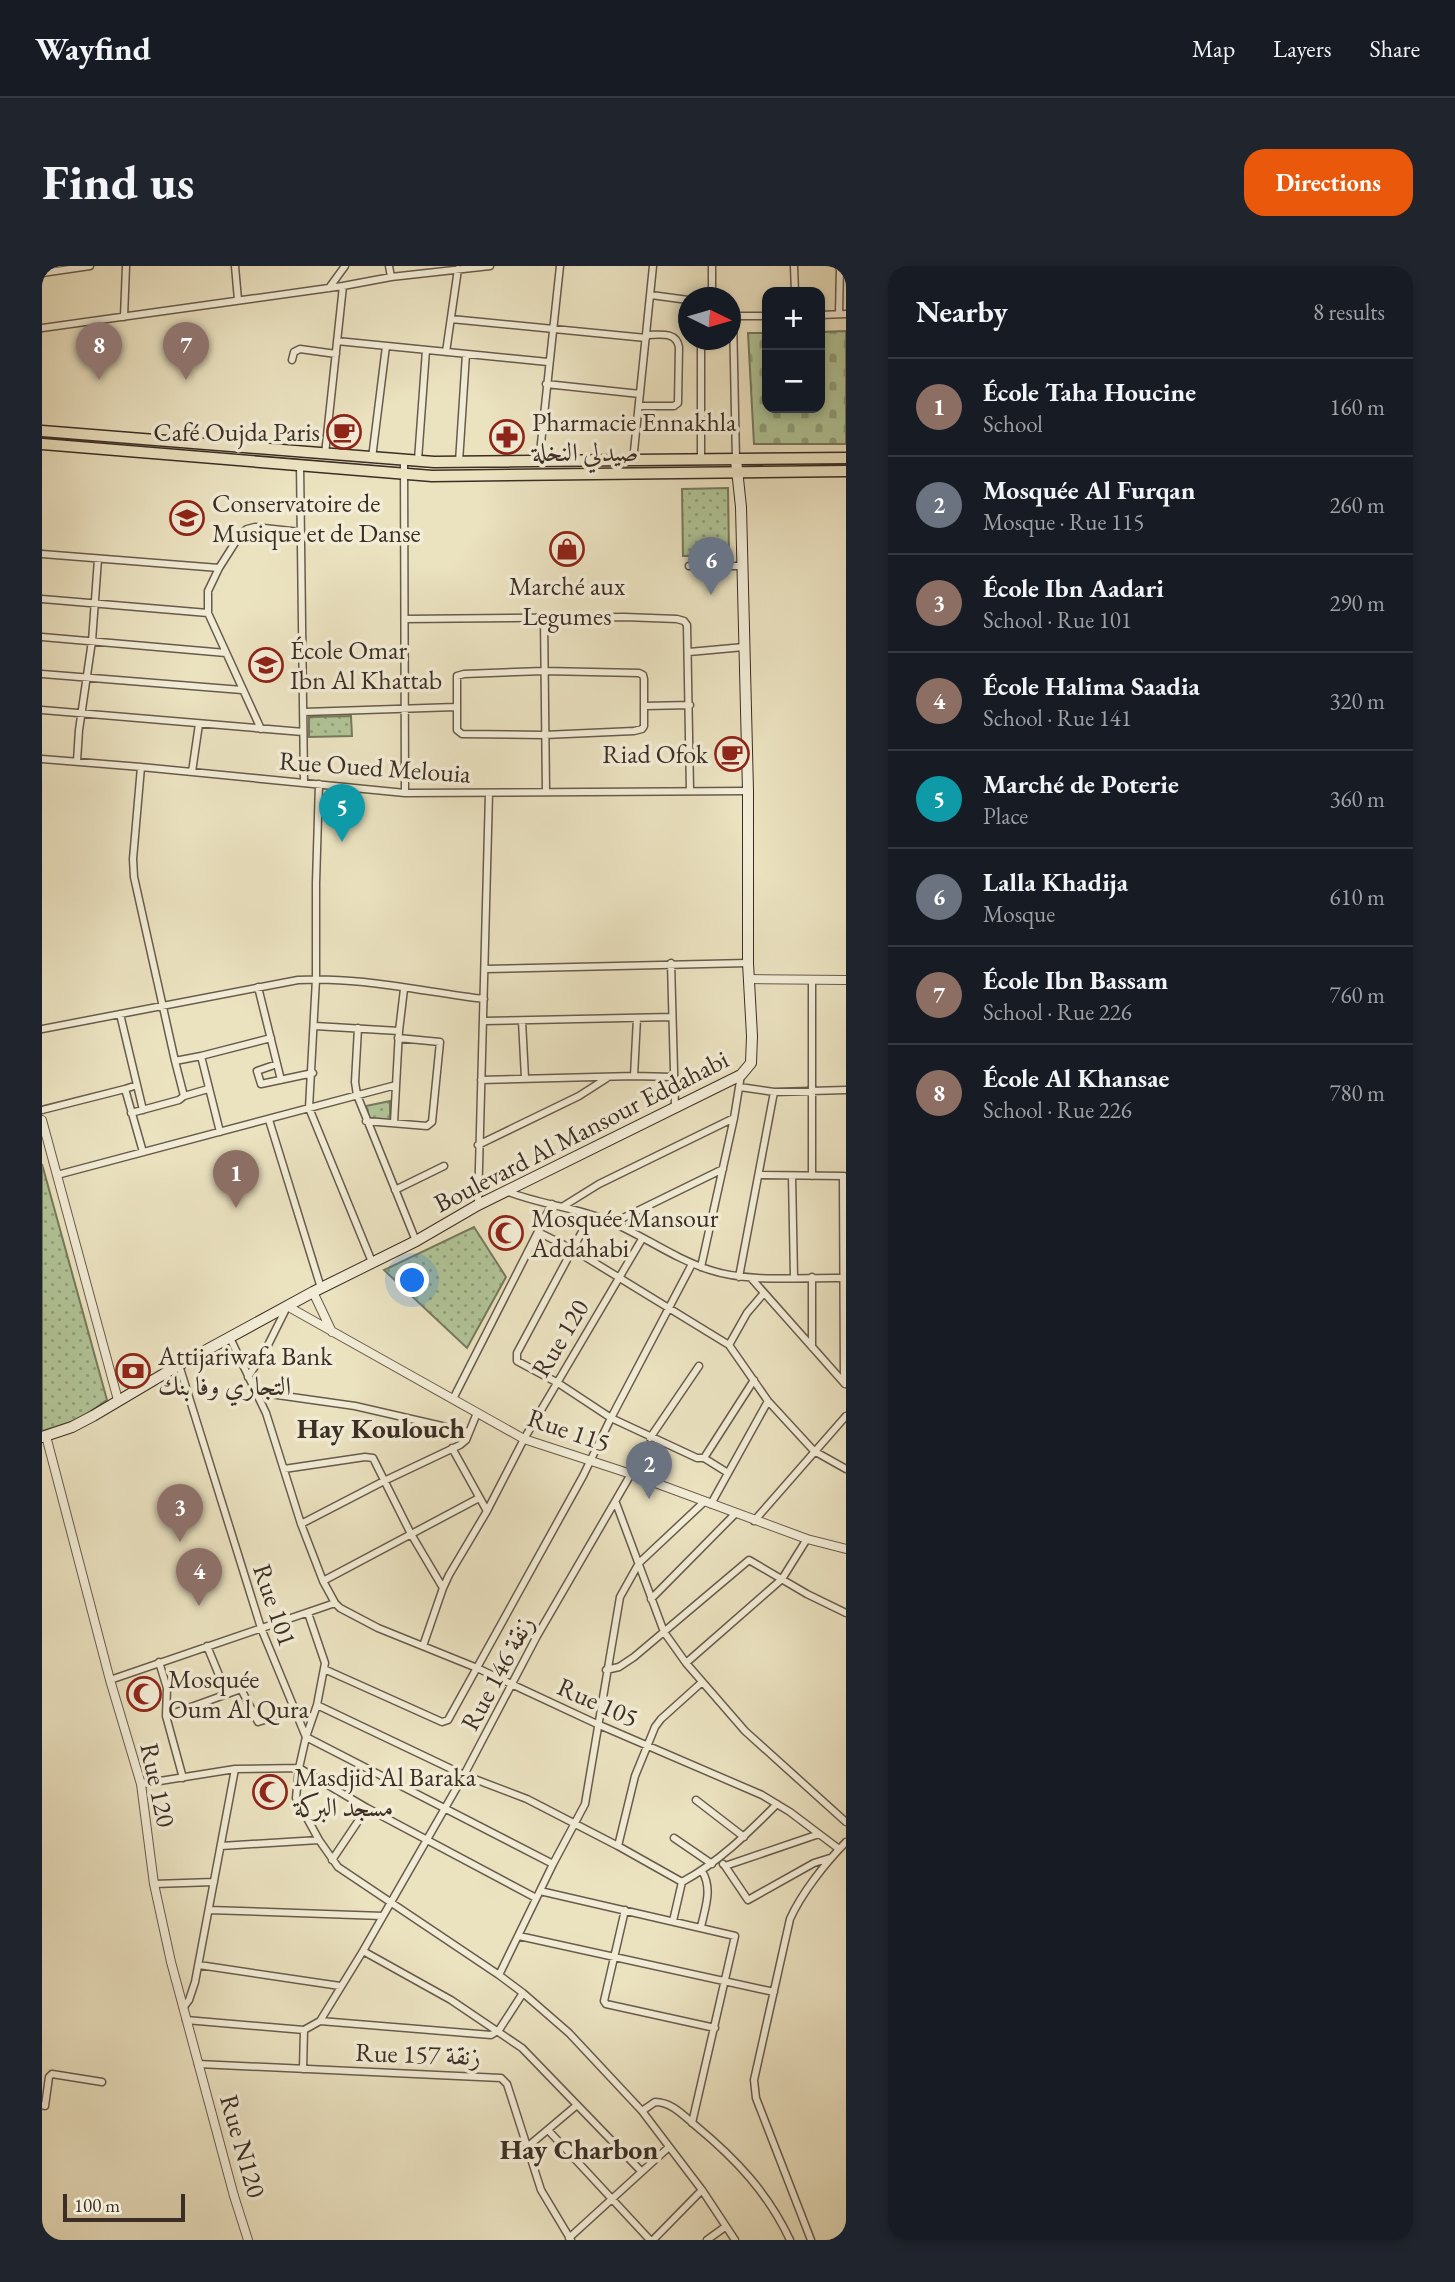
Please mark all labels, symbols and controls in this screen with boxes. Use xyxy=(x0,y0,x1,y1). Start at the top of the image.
text: Wayfind xyxy=(35,27,151,70)
text: Map xyxy=(1192,33,1235,64)
text: Layers xyxy=(1273,33,1332,64)
text: Share xyxy=(1370,33,1420,64)
button: Directions xyxy=(1244,149,1413,216)
text: Find us xyxy=(42,150,194,214)
north arrow xyxy=(678,287,741,350)
map controls xyxy=(762,287,825,413)
button: + xyxy=(762,287,825,350)
text: Nearby xyxy=(916,292,1008,331)
text: 8 results xyxy=(1313,297,1385,327)
pin: 8 xyxy=(76,322,122,380)
pin: 7 xyxy=(163,322,209,380)
button: − xyxy=(762,350,825,413)
text: École Taha Houcine xyxy=(983,375,1196,409)
text: 1 xyxy=(933,392,945,422)
text: 160 m xyxy=(1329,392,1385,422)
place label: Pharmacie Ennakhla صيدلي النخلة xyxy=(530,405,737,474)
text: School xyxy=(983,409,1043,439)
cafe icon: Café Oujda Paris xyxy=(325,413,363,451)
place label: Café Oujda Paris xyxy=(153,415,320,449)
pharmacy icon: Pharmacie Ennakhla صيدلي النخلة xyxy=(488,418,526,456)
text: Mosquée Al Furqan xyxy=(983,473,1195,507)
place label: Conservatoire de Musique et de Danse xyxy=(212,486,421,550)
text: 2 xyxy=(933,490,945,520)
text: 260 m xyxy=(1329,490,1385,520)
school or university icon: Conservatoire de Musique et de Danse xyxy=(168,499,206,537)
text: Mosque · Rue 115 xyxy=(983,507,1144,537)
shop icon: Marché aux Legumes xyxy=(548,530,586,568)
pin: 6 xyxy=(688,537,734,595)
place label: Marché aux Legumes xyxy=(509,569,626,633)
text: École Ibn Aadari xyxy=(983,571,1164,605)
text: 3 xyxy=(933,588,945,618)
text: 290 m xyxy=(1329,588,1385,618)
text: School · Rue 101 xyxy=(983,605,1132,635)
place label: École Omar Ibn Al Khattab xyxy=(290,633,442,697)
school or university icon: École Omar Ibn Al Khattab xyxy=(247,646,285,684)
text: École Halima Saadia xyxy=(983,669,1200,703)
text: 4 xyxy=(933,686,945,716)
text: 320 m xyxy=(1329,686,1385,716)
text: School · Rue 141 xyxy=(983,703,1132,733)
cafe icon: Riad Ofok xyxy=(713,735,751,773)
place label: Riad Ofok xyxy=(602,737,709,771)
street label: Rue Oued Melouia xyxy=(278,743,473,791)
text: Marché de Poterie xyxy=(983,767,1179,801)
pin: 5 xyxy=(319,784,365,842)
text: 5 xyxy=(933,784,945,814)
text: 360 m xyxy=(1329,784,1385,814)
text: Place xyxy=(983,801,1028,831)
text: Lalla Khadija xyxy=(983,865,1128,899)
text: 6 xyxy=(933,882,945,912)
text: 610 m xyxy=(1329,882,1385,912)
text: Mosque xyxy=(983,899,1055,929)
text: École Ibn Bassam xyxy=(983,963,1168,997)
text: 7 xyxy=(933,980,945,1010)
text: 760 m xyxy=(1329,980,1385,1010)
text: School · Rue 226 xyxy=(983,997,1132,1027)
street label: Boulevard Al Mansour Eddahabi xyxy=(428,1042,734,1220)
text: École Al Khansae xyxy=(983,1061,1169,1095)
text: 8 xyxy=(933,1078,945,1108)
text: 780 m xyxy=(1329,1078,1385,1108)
text: School · Rue 226 xyxy=(983,1095,1132,1125)
pin: 1 xyxy=(213,1150,259,1208)
place label: Mosquée Mansour Addahabi xyxy=(530,1201,719,1265)
mosque icon: Mosquée Mansour Addahabi xyxy=(487,1214,525,1252)
your location xyxy=(395,1263,429,1297)
street label: Rue 120 xyxy=(524,1293,596,1383)
place label: Attijariwafa Bank التجاري وفا بنك xyxy=(157,1339,333,1407)
bank icon: Attijariwafa Bank التجاري وفا بنك xyxy=(114,1352,152,1390)
street label: Rue 115 xyxy=(523,1400,615,1460)
district label: Hay Koulouch xyxy=(297,1410,466,1446)
pin: 2 xyxy=(626,1441,672,1499)
pin: 3 xyxy=(157,1484,203,1542)
pin: 4 xyxy=(176,1548,222,1606)
street label: Rue 101 xyxy=(245,1559,305,1651)
street label: Rue 146 زنقة xyxy=(453,1610,541,1736)
place label: Mosquée Oum Al Qura xyxy=(168,1662,310,1726)
street label: Rue 105 xyxy=(552,1669,644,1735)
mosque icon: Mosquée Oum Al Qura xyxy=(125,1675,163,1713)
street label: Rue 120 xyxy=(133,1740,183,1830)
place label: Masdjid Al Baraka مسجد البركة xyxy=(292,1760,477,1824)
mosque icon: Masdjid Al Baraka مسجد البركة xyxy=(251,1773,289,1811)
street label: Rue 157 زنقة xyxy=(355,2035,481,2073)
street label: Rue N120 xyxy=(212,2091,274,2201)
district label: Hay Charbon xyxy=(500,2131,658,2167)
scale bar xyxy=(63,2191,186,2223)
text: 100 m xyxy=(74,2193,120,2218)

